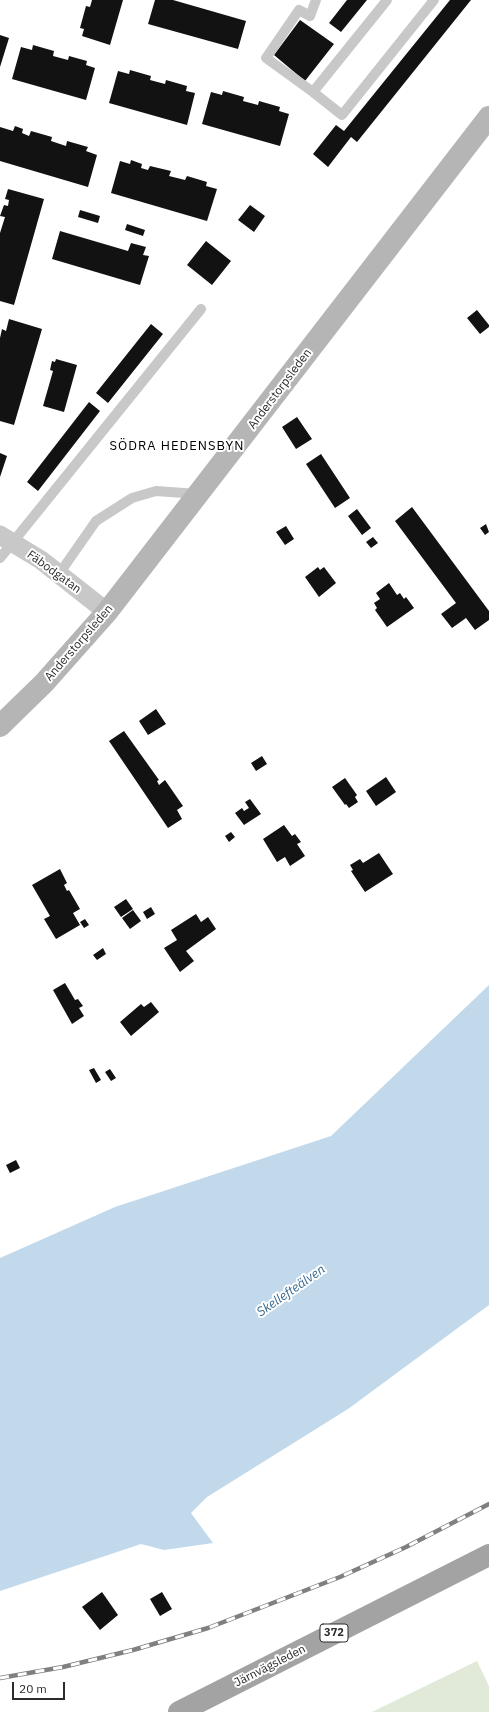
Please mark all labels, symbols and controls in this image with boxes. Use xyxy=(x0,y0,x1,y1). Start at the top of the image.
street label: Anderstorpsleden xyxy=(245,346,315,432)
district label: SÖDRA HEDENSBYN xyxy=(109,438,245,454)
street label: Fäbodgatan xyxy=(24,548,84,596)
street label: Anderstorpsleden xyxy=(42,602,116,684)
water label: Skellefteälven xyxy=(254,1262,328,1320)
road number: 372 xyxy=(320,1624,348,1642)
street label: Järnvägsleden xyxy=(232,1642,308,1690)
scale bar xyxy=(14,1674,67,1700)
text: 20 m xyxy=(19,1681,47,1696)

